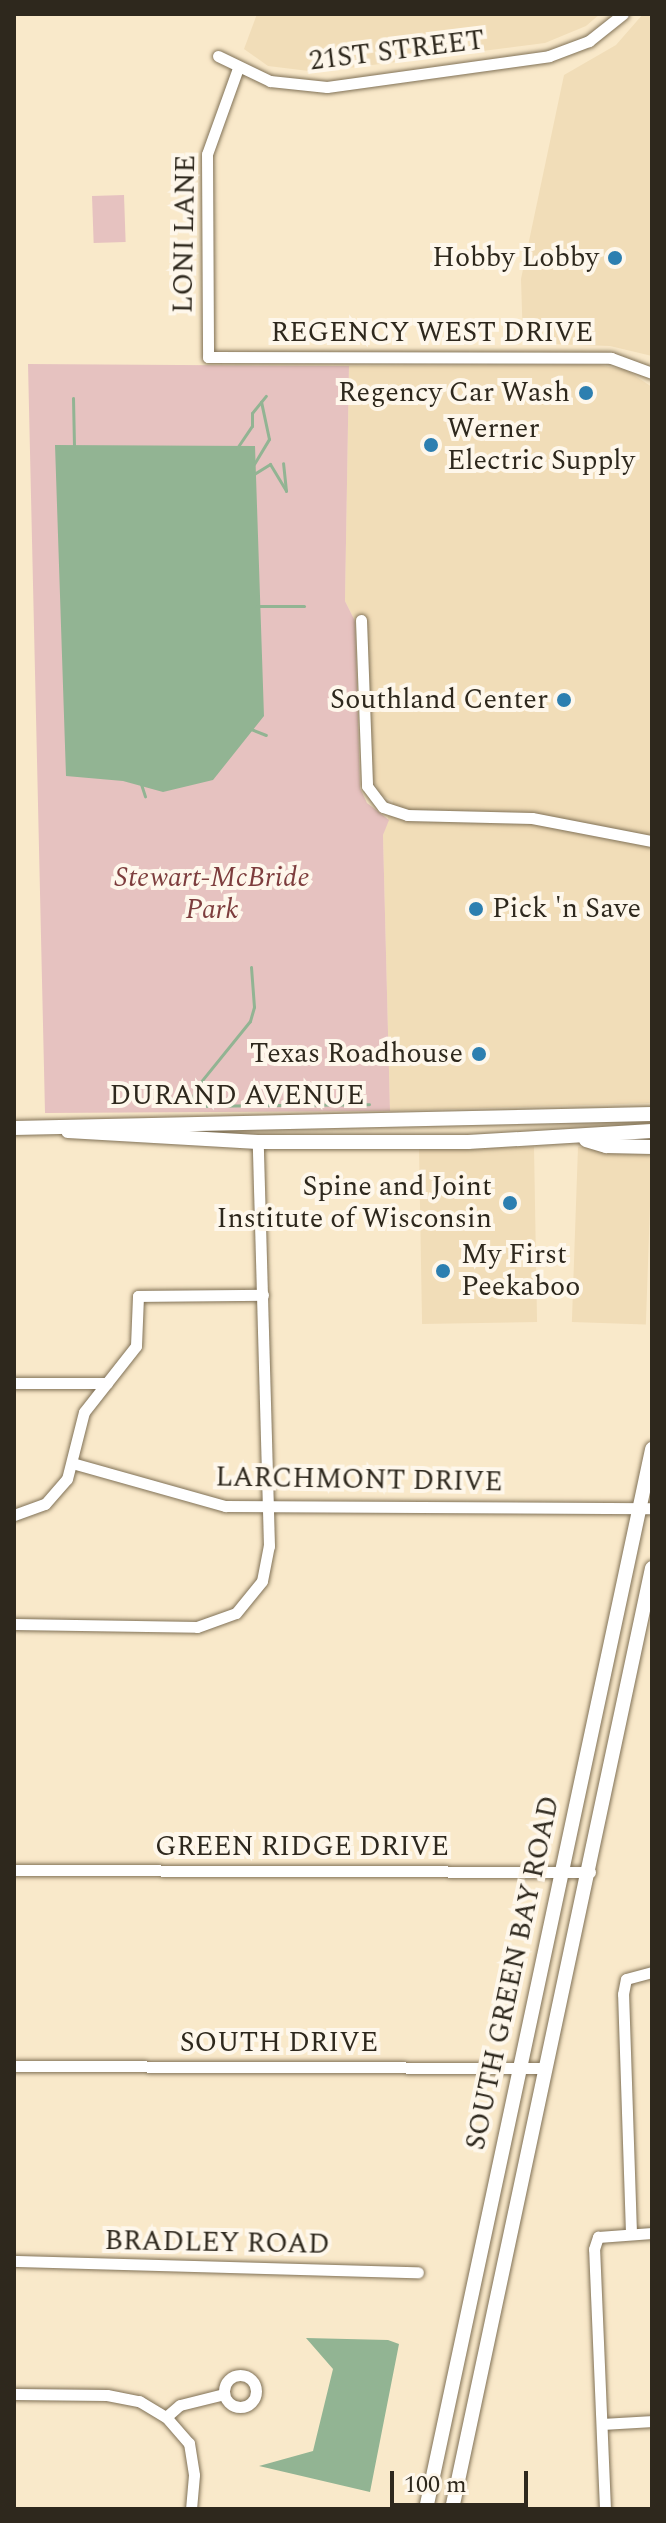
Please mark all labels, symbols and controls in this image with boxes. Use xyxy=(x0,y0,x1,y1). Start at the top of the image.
street label: 21ST STREET xyxy=(307,24,487,78)
street label: LONI LANE xyxy=(167,154,203,314)
place label: Hobby Lobby xyxy=(432,241,599,275)
marker: Hobby Lobby xyxy=(606,249,624,267)
street label: REGENCY WEST DRIVE xyxy=(271,316,593,350)
place label: Regency Car Wash xyxy=(338,376,570,410)
marker: Regency Car Wash xyxy=(577,384,595,402)
place label: Werner Electric Supply xyxy=(447,412,635,478)
marker: Werner Electric Supply xyxy=(422,436,440,454)
place label: Southland Center xyxy=(330,683,548,717)
marker: Southland Center xyxy=(555,691,573,709)
park label: Stewart-McBride Park xyxy=(114,861,310,927)
place label: Pick 'n Save xyxy=(492,892,641,926)
marker: Pick 'n Save xyxy=(467,900,485,918)
place label: Texas Roadhouse xyxy=(250,1037,463,1071)
marker: Texas Roadhouse xyxy=(470,1045,488,1063)
street label: DURAND AVENUE xyxy=(110,1079,364,1113)
place label: Spine and Joint Institute of Wisconsin xyxy=(216,1170,492,1236)
marker: Spine and Joint Institute of Wisconsin xyxy=(499,1192,521,1214)
place label: My First Peekaboo xyxy=(461,1238,580,1304)
marker: My First Peekaboo xyxy=(432,1260,454,1282)
street label: LARCHMONT DRIVE xyxy=(215,1461,503,1499)
street label: SOUTH GREEN BAY ROAD xyxy=(459,1793,567,2153)
street label: GREEN RIDGE DRIVE xyxy=(155,1830,449,1864)
street label: SOUTH DRIVE xyxy=(180,2026,378,2060)
street label: BRADLEY ROAD xyxy=(104,2224,330,2262)
scale bar xyxy=(394,2455,532,2505)
text: 100 m xyxy=(404,2467,467,2503)

